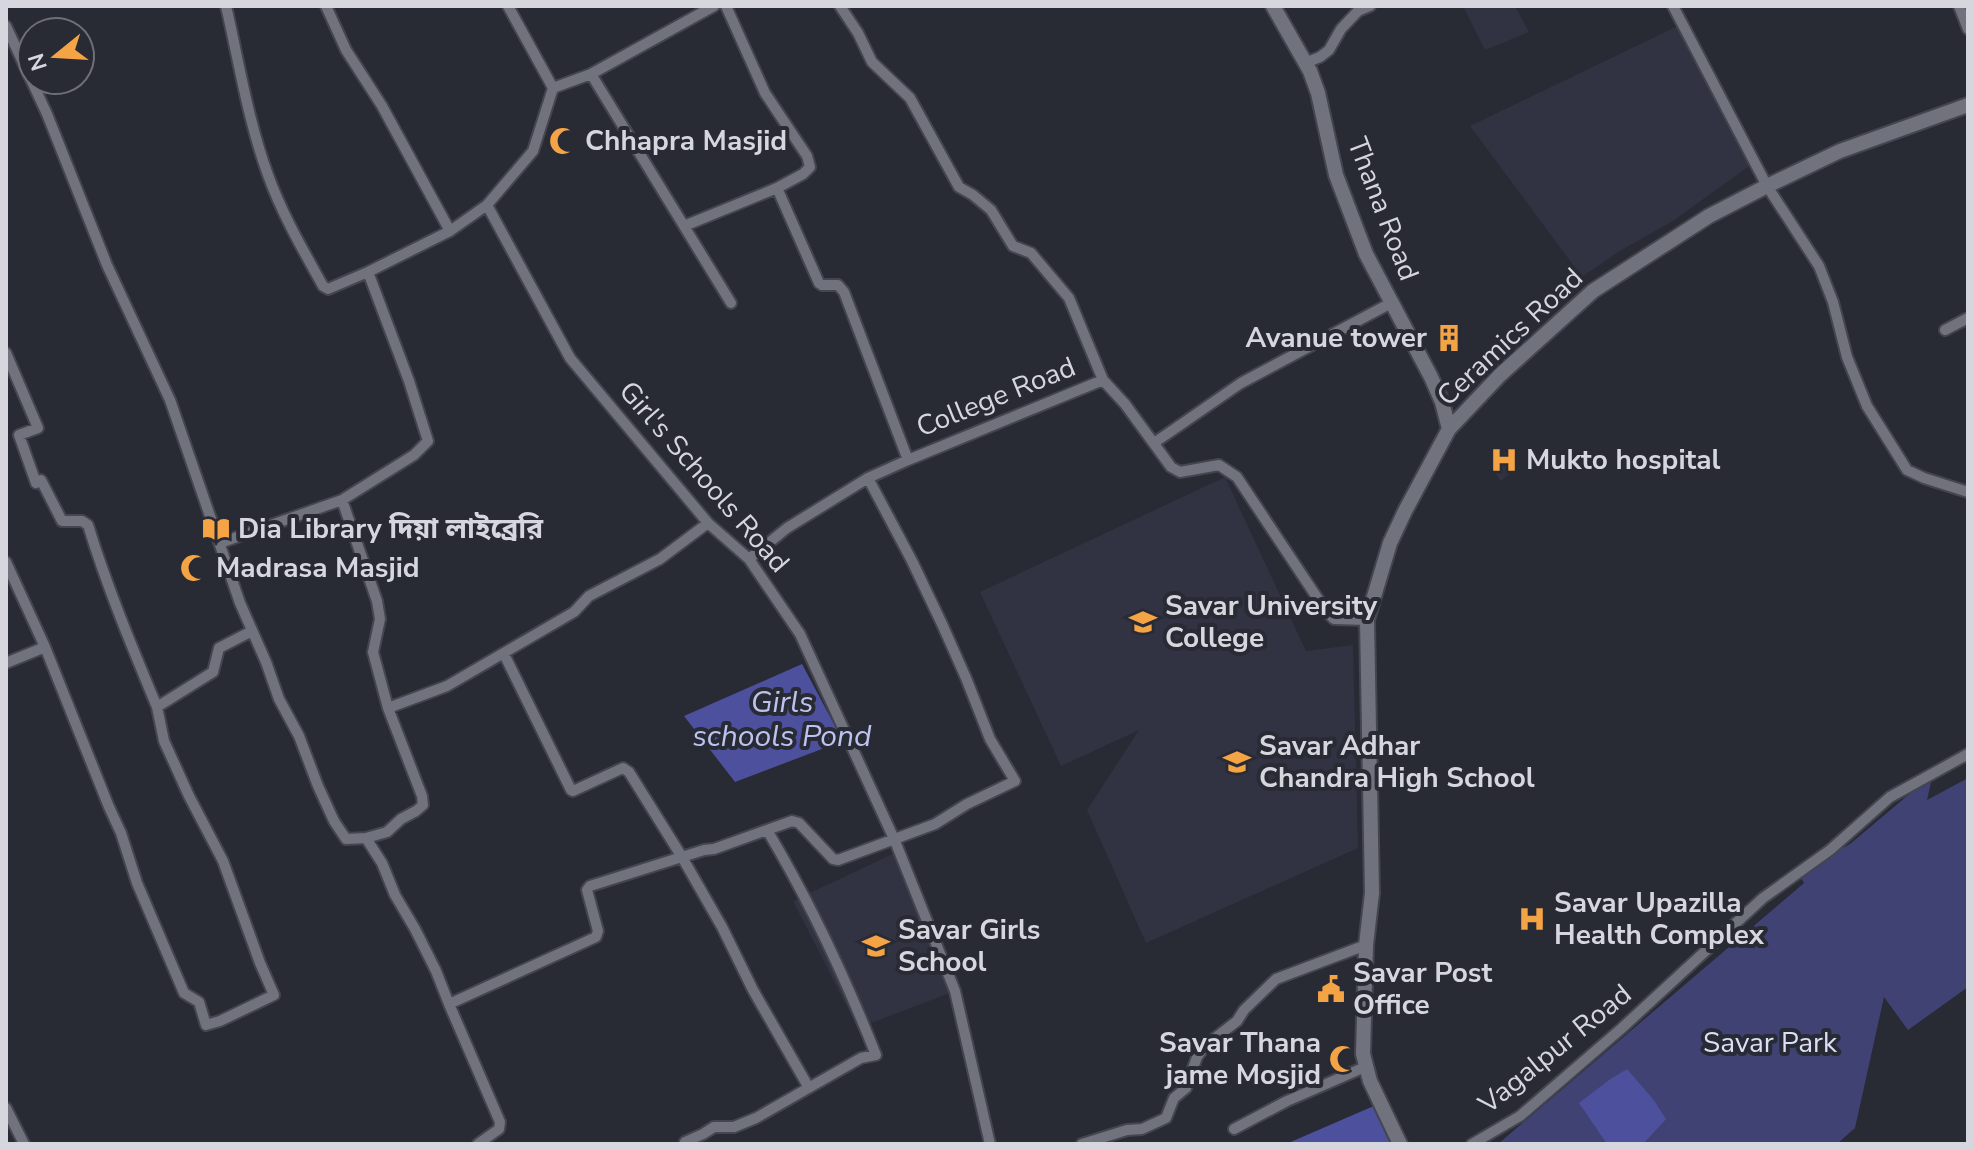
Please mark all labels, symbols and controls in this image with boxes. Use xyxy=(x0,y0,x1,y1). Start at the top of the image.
north arrow xyxy=(16,16,96,96)
text: N xyxy=(21,49,55,74)
place label: Chhapra Masjid xyxy=(585,122,787,160)
mosque icon: Chhapra Masjid xyxy=(548,126,578,156)
street label: Thana Road xyxy=(1338,132,1428,286)
street label: Ceramics Road xyxy=(1429,259,1591,415)
place label: Avanue tower xyxy=(1246,319,1427,357)
building icon: Avanue tower xyxy=(1434,323,1464,353)
street label: College Road xyxy=(911,348,1081,446)
street label: Girl's Schools Road xyxy=(610,373,798,581)
place label: Mukto hospital xyxy=(1526,441,1721,479)
hospital icon: Mukto hospital xyxy=(1489,445,1519,475)
place label: Dia Library দিয়া লাইব্রেরি xyxy=(238,510,544,548)
library icon: Dia Library দিয়া লাইব্রেরি xyxy=(201,514,231,544)
place label: Madrasa Masjid xyxy=(216,549,420,587)
mosque icon: Madrasa Masjid xyxy=(179,553,209,583)
place label: Savar University College xyxy=(1165,587,1378,657)
school or university icon: Savar University College xyxy=(1128,607,1158,637)
water label: Girls schools Pond xyxy=(692,682,872,757)
place label: Savar Adhar Chandra High School xyxy=(1259,727,1535,797)
school or university icon: Savar Adhar Chandra High School xyxy=(1222,747,1252,777)
place label: Savar Upazilla Health Complex xyxy=(1554,884,1765,954)
hospital icon: Savar Upazilla Health Complex xyxy=(1517,904,1547,934)
place label: Savar Girls School xyxy=(898,911,1040,981)
school or university icon: Savar Girls School xyxy=(861,931,891,961)
place label: Savar Post Office xyxy=(1353,954,1492,1024)
public building icon: Savar Post Office xyxy=(1316,974,1346,1004)
street label: Vagalpur Road xyxy=(1470,976,1639,1123)
place label: Savar Thana jame Mosjid xyxy=(1159,1024,1321,1094)
park label: Savar Park xyxy=(1703,1024,1838,1062)
mosque icon: Savar Thana jame Mosjid xyxy=(1328,1044,1358,1074)

